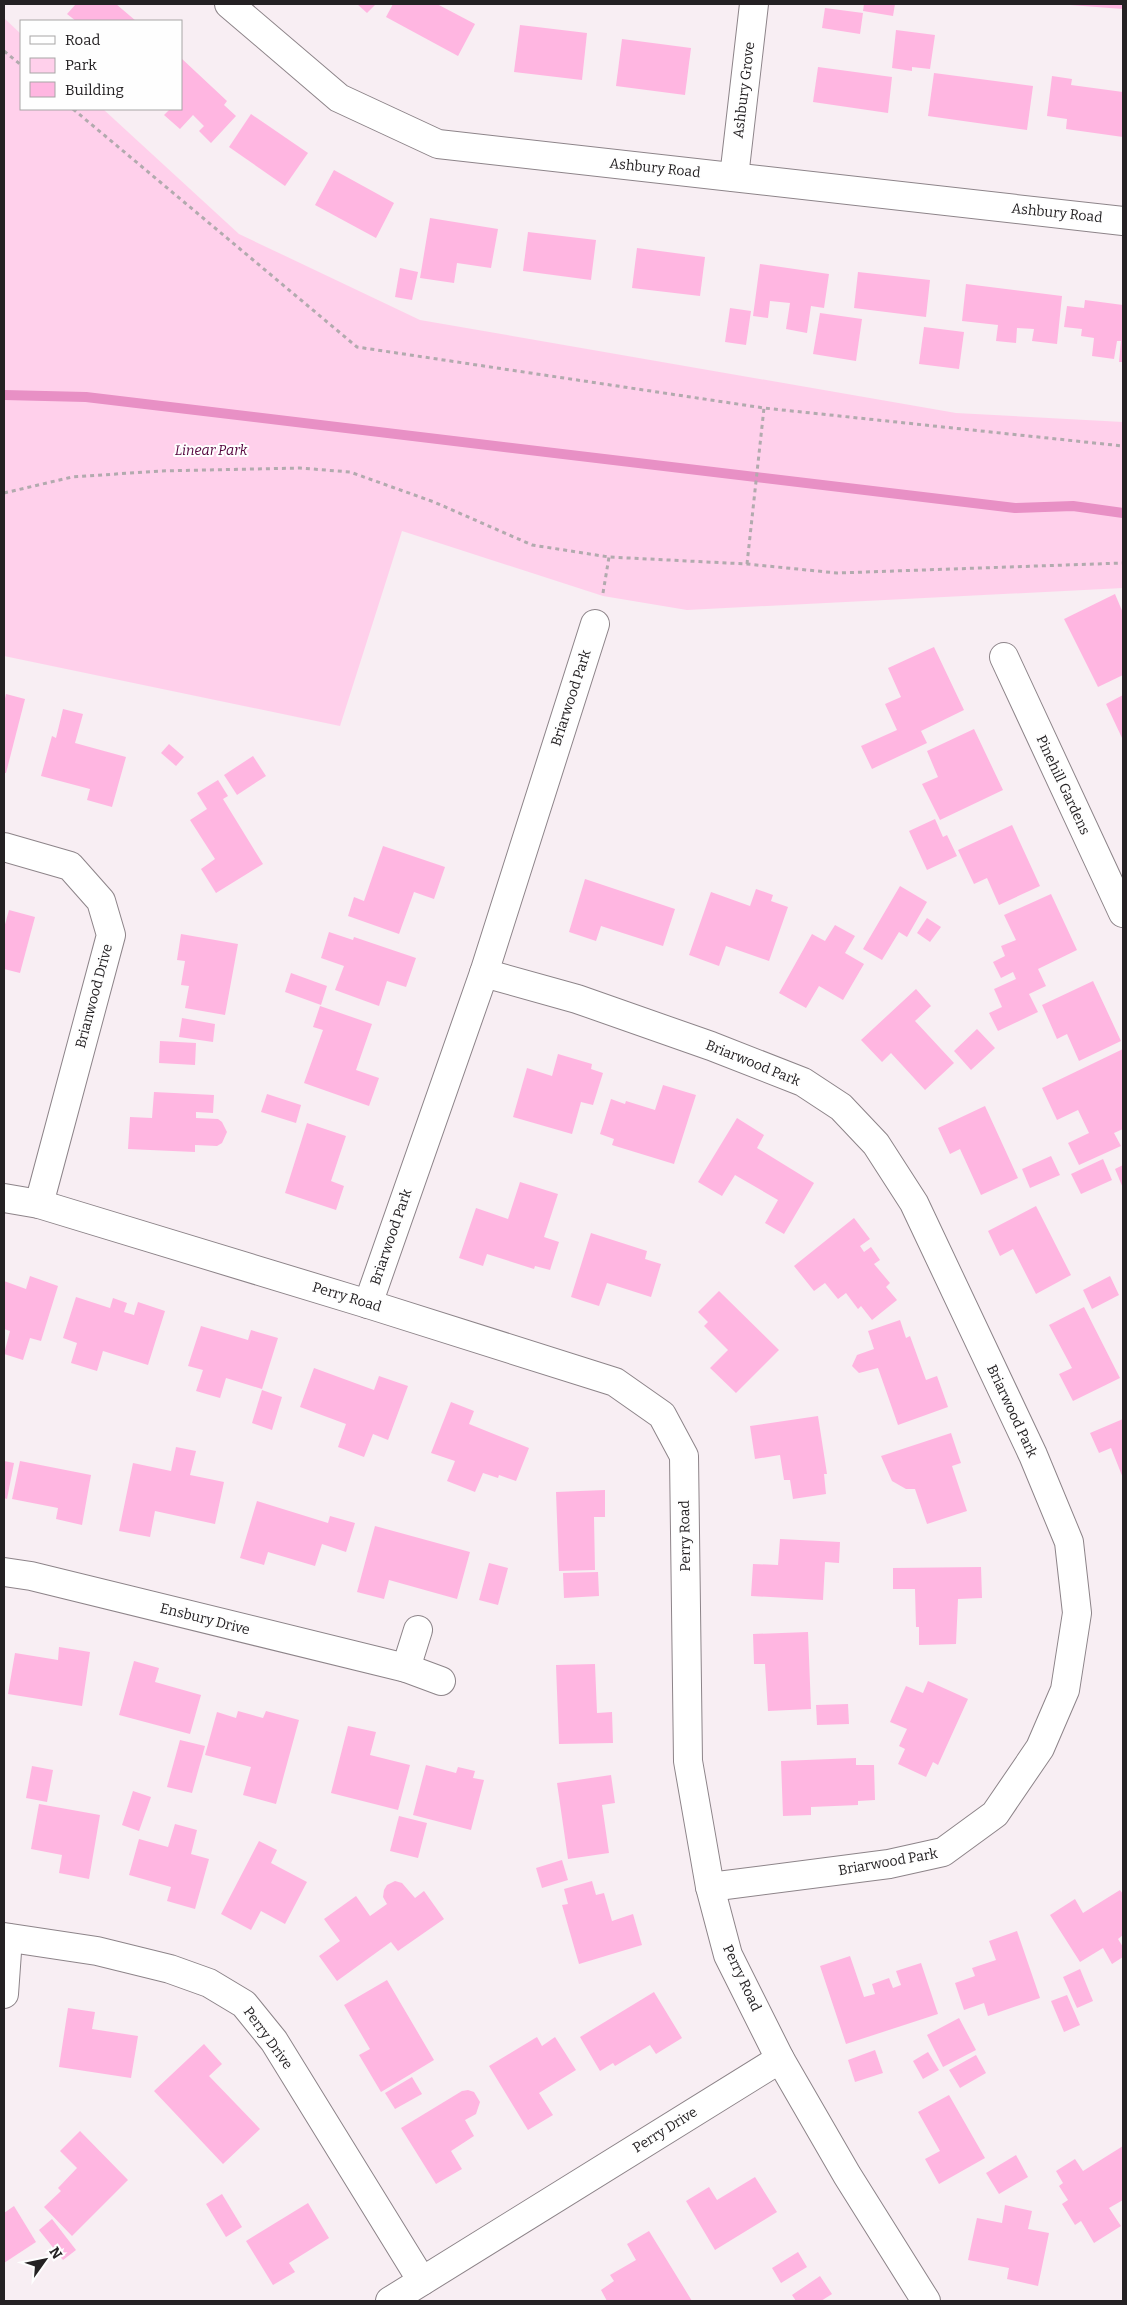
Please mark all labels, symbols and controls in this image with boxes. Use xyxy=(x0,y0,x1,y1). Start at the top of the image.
legend xyxy=(20,20,182,110)
text: Road xyxy=(65,31,100,49)
street label: Ashbury Grove xyxy=(730,41,758,139)
text: Park xyxy=(65,56,97,74)
text: Building xyxy=(65,81,124,99)
street label: Ashbury Road xyxy=(609,155,701,181)
street label: Ashbury Road xyxy=(1011,200,1103,226)
park label: Linear Park xyxy=(175,442,248,459)
street label: Briarwood Park xyxy=(547,648,595,748)
street label: Pinehill Gardens xyxy=(1033,733,1093,837)
street label: Brianwood Drive xyxy=(72,942,116,1050)
street label: Briarwood Park xyxy=(703,1036,803,1090)
street label: Briarwood Park xyxy=(367,1187,415,1287)
street label: Perry Road xyxy=(310,1278,384,1316)
street label: Briarwood Park xyxy=(983,1362,1041,1460)
street label: Perry Road xyxy=(676,1500,694,1572)
street label: Ensbury Drive xyxy=(158,1600,252,1638)
street label: Briarwood Park xyxy=(837,1845,939,1879)
street label: Perry Road xyxy=(719,1942,765,2014)
street label: Perry Drive xyxy=(240,2004,296,2072)
street label: Perry Drive xyxy=(630,2103,700,2157)
north arrow xyxy=(20,2235,70,2285)
text: N xyxy=(45,2244,66,2263)

